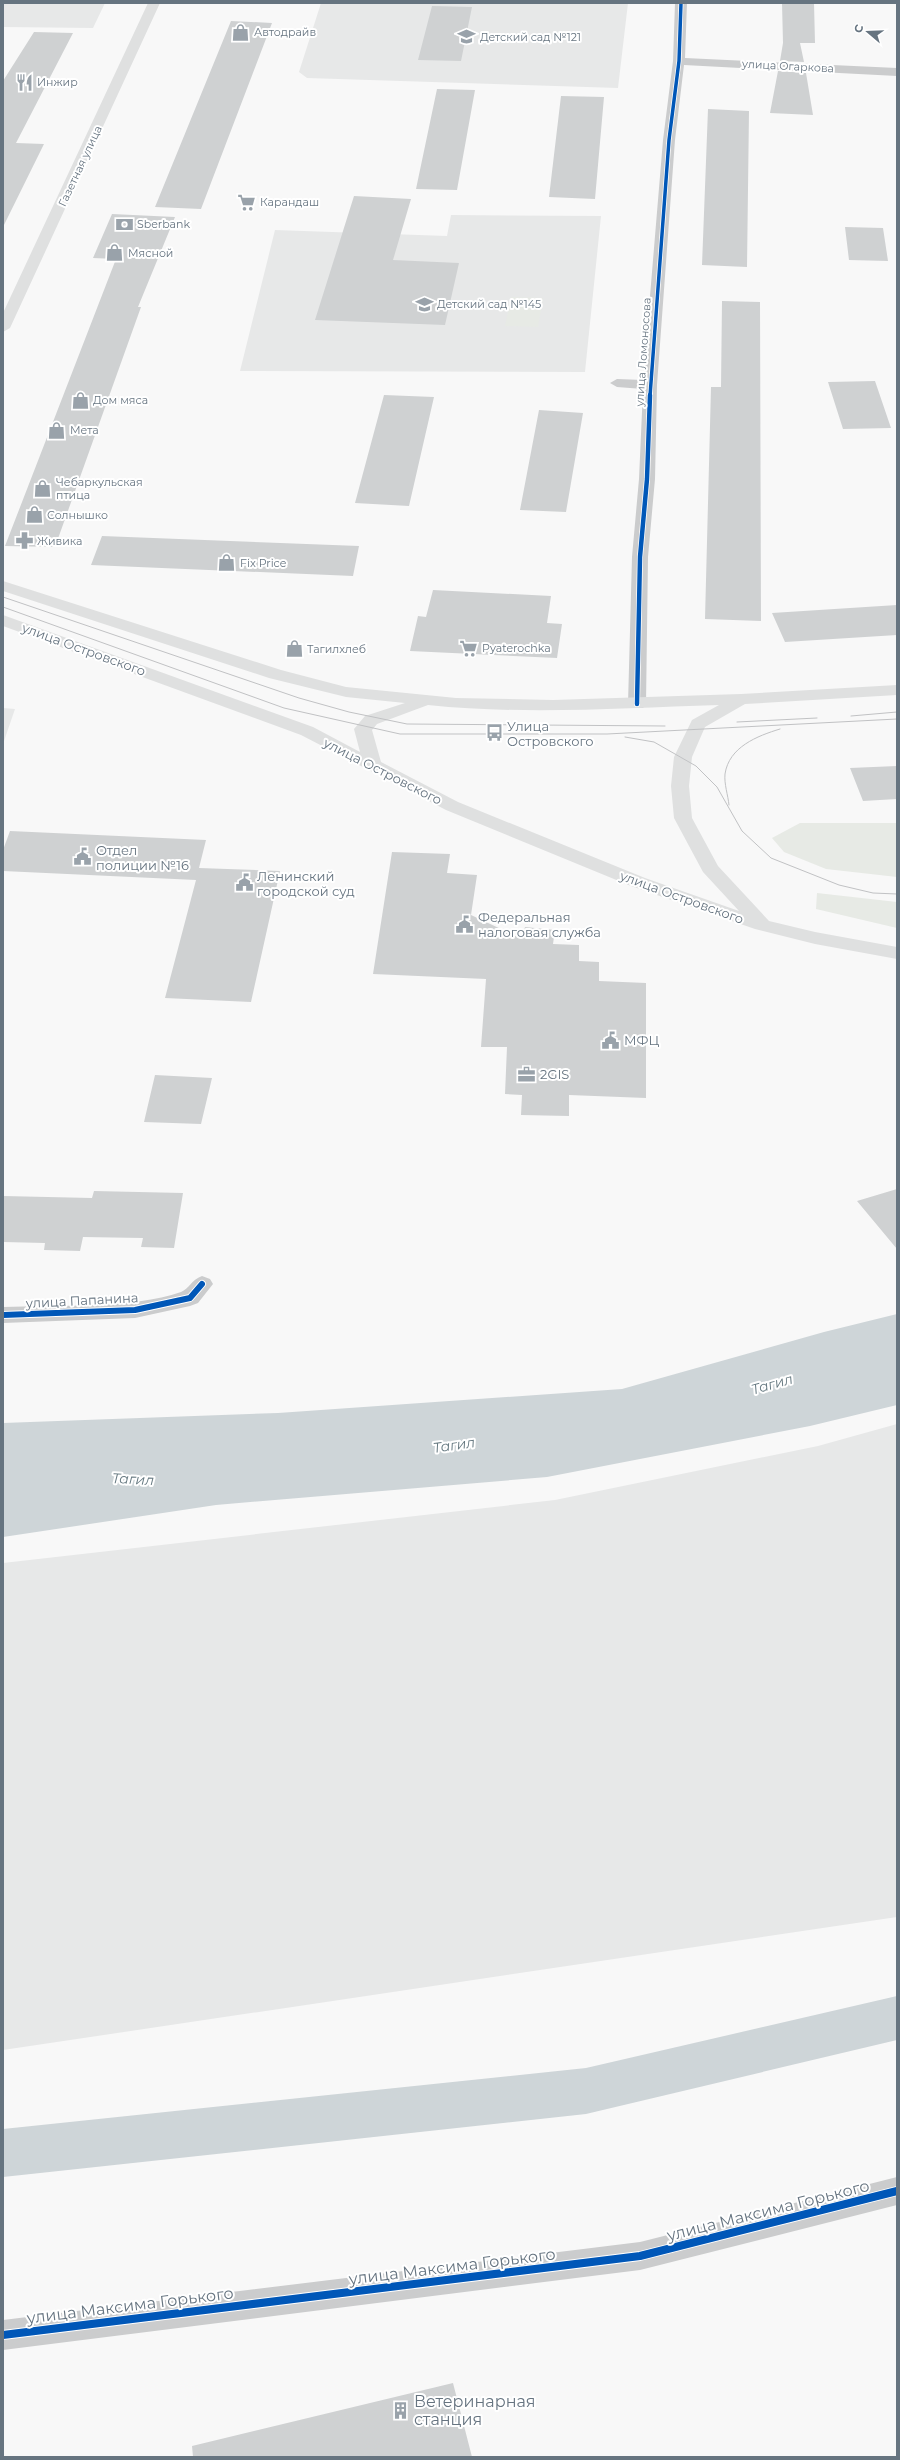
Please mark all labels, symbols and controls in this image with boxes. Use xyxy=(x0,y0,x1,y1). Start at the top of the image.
north arrow xyxy=(848,12,888,52)
shop icon: Автодрайв xyxy=(231,22,251,42)
text: С xyxy=(851,23,866,35)
place label: Автодрайв xyxy=(254,25,316,39)
school or university icon: Детский сад №121 xyxy=(457,27,477,47)
place label: Детский сад №121 xyxy=(480,30,581,44)
street label: улица Огаркова xyxy=(741,57,834,75)
restaurant icon: Инжир xyxy=(14,72,34,92)
place label: Инжир xyxy=(37,75,78,89)
street label: Газетная улица xyxy=(55,123,105,209)
supermarket icon: Карандаш xyxy=(237,192,257,212)
place label: Карандаш xyxy=(260,195,319,209)
bank icon: Sberbank xyxy=(114,214,134,234)
place label: Sberbank xyxy=(137,217,191,231)
shop icon: Мясной xyxy=(105,243,125,263)
place label: Мясной xyxy=(128,246,173,260)
school or university icon: Детский сад №145 xyxy=(414,294,434,314)
place label: Детский сад №145 xyxy=(437,297,541,311)
street label: улица Ломоносова xyxy=(632,297,654,408)
shop icon: Дом мяса xyxy=(70,390,90,410)
place label: Дом мяса xyxy=(93,393,148,407)
shop icon: Мета xyxy=(47,420,67,440)
place label: Мета xyxy=(70,423,99,437)
place label: Чебаркульская птица xyxy=(56,475,143,502)
shop icon: Чебаркульская птица xyxy=(33,478,53,498)
shop icon: Солнышко xyxy=(24,505,44,525)
place label: Солнышко xyxy=(47,508,108,522)
pharmacy icon: Живика xyxy=(14,531,34,551)
place label: Живика xyxy=(37,534,83,548)
shop icon: Fix Price xyxy=(217,553,237,573)
place label: Fix Price xyxy=(240,556,287,570)
street label: улица Островского xyxy=(19,619,148,679)
supermarket icon: Pyaterochka xyxy=(459,638,479,658)
shop icon: Тагилхлеб xyxy=(284,639,304,659)
place label: Pyaterochka xyxy=(482,641,551,655)
place label: Тагилхлеб xyxy=(307,642,366,656)
place label: Улица Островского xyxy=(507,718,594,749)
bus stop icon: Улица Островского xyxy=(484,723,504,743)
street label: улица Островского xyxy=(320,734,445,808)
place label: Отдел полиции №16 xyxy=(96,842,189,873)
public building icon: Отдел полиции №16 xyxy=(73,847,93,867)
street label: улица Островского xyxy=(617,867,746,927)
place label: Ленинский городской суд xyxy=(257,868,355,899)
public building icon: Ленинский городской суд xyxy=(234,873,254,893)
place label: Федеральная налоговая служба xyxy=(478,909,601,940)
public building icon: Федеральная налоговая служба xyxy=(455,914,475,934)
public building icon: МФЦ xyxy=(601,1030,621,1050)
place label: МФЦ xyxy=(624,1032,659,1048)
office icon: 2GIS xyxy=(517,1064,537,1084)
place label: 2GIS xyxy=(540,1066,569,1082)
street label: улица Папанина xyxy=(24,1289,139,1311)
water label: Тагил xyxy=(749,1369,795,1398)
water label: Тагил xyxy=(432,1433,476,1457)
water label: Тагил xyxy=(111,1469,155,1489)
street label: улица Максима Горького xyxy=(664,2176,871,2245)
street label: улица Максима Горького xyxy=(347,2244,556,2289)
street label: улица Максима Горького xyxy=(25,2283,234,2328)
place label: Ветеринарная станция xyxy=(414,2392,536,2429)
building icon: Ветеринарная станция xyxy=(391,2400,411,2420)

